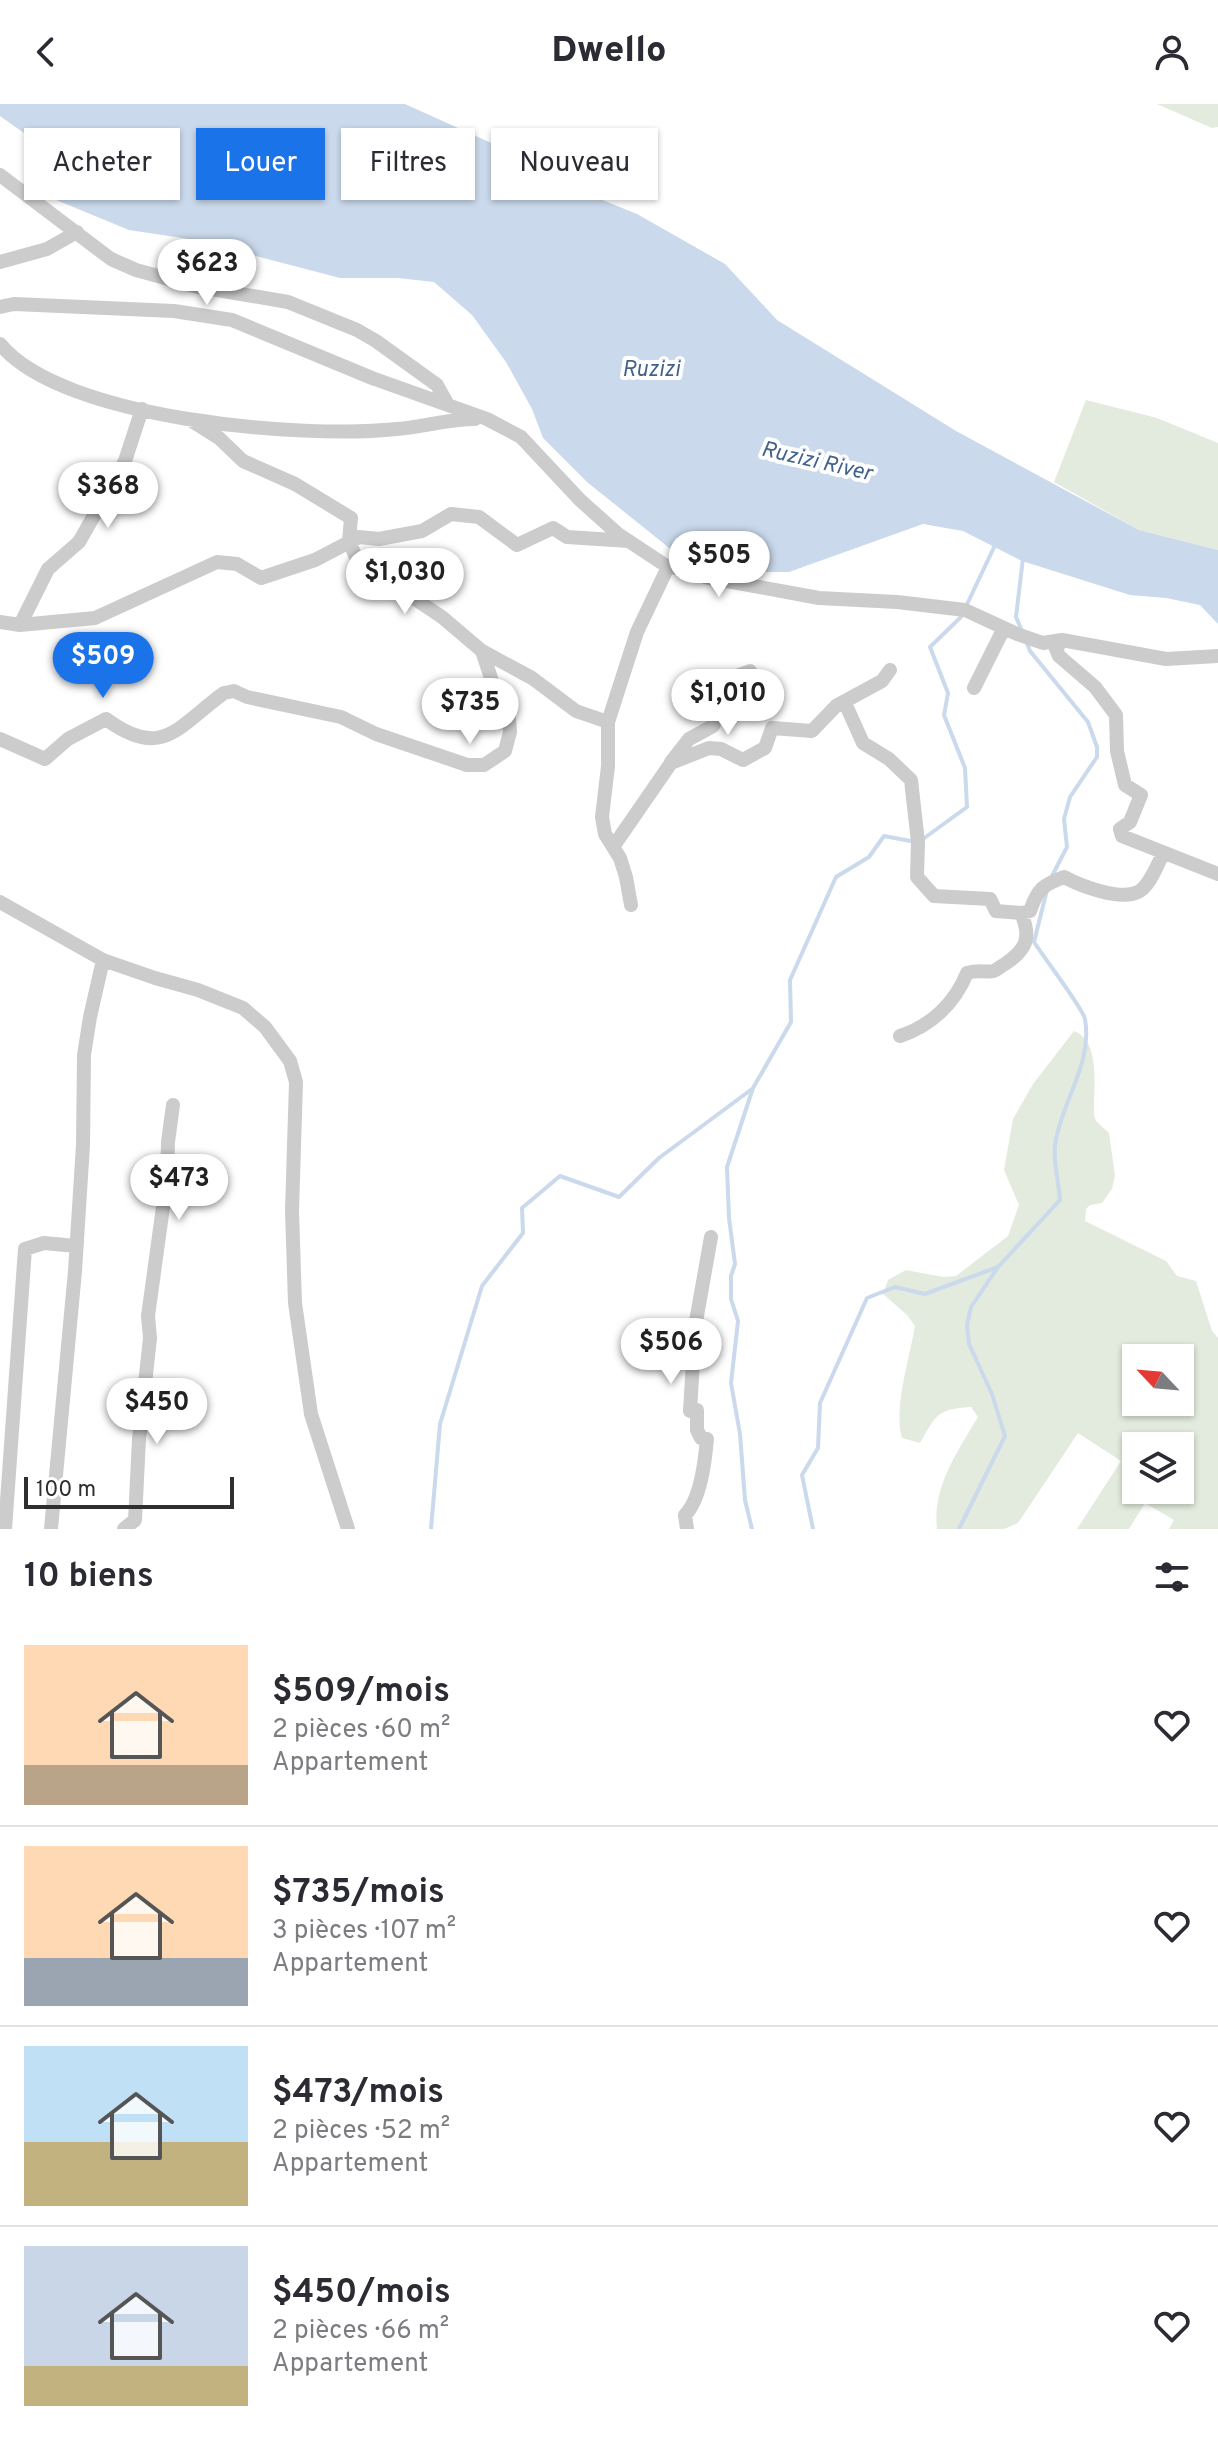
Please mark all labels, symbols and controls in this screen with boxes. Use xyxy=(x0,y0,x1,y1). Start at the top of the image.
text: Dwello xyxy=(552,29,666,75)
icon: back xyxy=(24,30,68,74)
icon: person xyxy=(1150,30,1194,74)
chip: Acheter xyxy=(24,128,180,200)
chip: Louer xyxy=(196,128,325,200)
chip: Filtres xyxy=(341,128,475,200)
chip: Nouveau xyxy=(491,128,658,200)
pin: $623 xyxy=(160,239,254,307)
text: $623 xyxy=(175,248,239,281)
water label: Ruzizi xyxy=(622,357,682,384)
water label: Ruzizi River xyxy=(758,437,876,489)
pin: $368 xyxy=(61,462,155,530)
text: $368 xyxy=(76,471,140,504)
pin: $505 xyxy=(672,531,766,599)
text: $505 xyxy=(687,540,751,573)
pin: $1,030 xyxy=(340,548,470,616)
text: $1,030 xyxy=(364,557,446,590)
pin: $509 xyxy=(56,632,150,700)
text: $509 xyxy=(71,641,135,674)
pin: $1,010 xyxy=(663,669,793,737)
pin: $735 xyxy=(423,678,517,746)
text: $1,010 xyxy=(689,678,767,711)
text: $735 xyxy=(440,687,500,720)
pin: $473 xyxy=(132,1154,226,1222)
text: $473 xyxy=(148,1163,210,1196)
pin: $506 xyxy=(624,1318,718,1386)
text: $506 xyxy=(639,1327,703,1360)
north arrow xyxy=(1122,1344,1194,1416)
map controls xyxy=(1122,1344,1194,1504)
pin: $450 xyxy=(110,1378,204,1446)
text: $450 xyxy=(124,1387,190,1420)
button: layers xyxy=(1122,1432,1194,1504)
scale bar xyxy=(24,1473,234,1509)
text: 100 m xyxy=(36,1477,96,1504)
icon: filters xyxy=(1150,1555,1194,1599)
text: 10 biens xyxy=(24,1556,154,1599)
text: $509/mois xyxy=(272,1671,450,1714)
icon: home xyxy=(88,1677,184,1773)
icon: heart xyxy=(1150,1703,1194,1747)
text: 2 pièces · 60 m² xyxy=(272,1714,450,1747)
text: Appartement xyxy=(272,1747,428,1780)
text: $735/mois xyxy=(272,1872,445,1915)
icon: home xyxy=(88,1878,184,1974)
icon: heart xyxy=(1150,1904,1194,1948)
text: 3 pièces · 107 m² xyxy=(272,1915,456,1948)
text: Appartement xyxy=(272,1948,428,1981)
text: $473/mois xyxy=(272,2072,444,2115)
icon: home xyxy=(88,2078,184,2174)
icon: heart xyxy=(1150,2104,1194,2148)
text: 2 pièces · 52 m² xyxy=(272,2115,450,2148)
text: Appartement xyxy=(272,2148,428,2181)
text: $450/mois xyxy=(272,2272,451,2315)
icon: home xyxy=(88,2278,184,2374)
icon: heart xyxy=(1150,2304,1194,2348)
text: 2 pièces · 66 m² xyxy=(272,2315,449,2348)
text: Appartement xyxy=(272,2348,428,2381)

